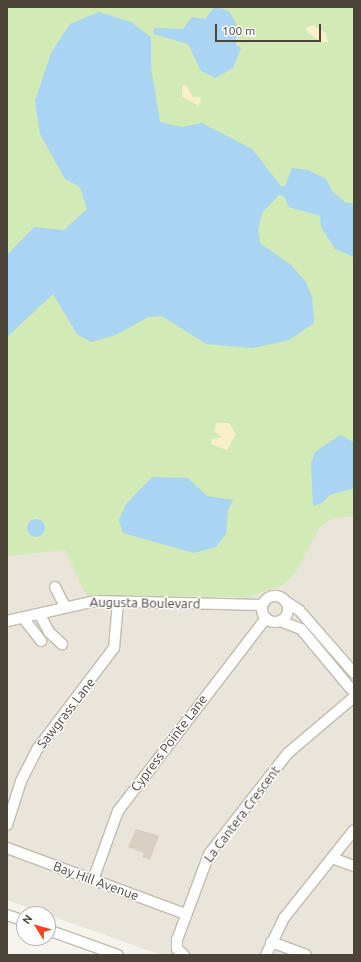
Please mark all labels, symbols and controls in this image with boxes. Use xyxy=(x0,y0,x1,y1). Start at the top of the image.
scale bar xyxy=(217,16,323,42)
text: 100 m xyxy=(222,24,255,37)
street label: Augusta Boulevard xyxy=(90,594,200,612)
street label: Sawgrass Lane xyxy=(34,675,98,751)
street label: Cypress Pointe Lane xyxy=(128,692,210,794)
street label: La Cantera Crescent xyxy=(201,763,283,865)
street label: Bay Hill Avenue xyxy=(51,858,141,904)
north arrow xyxy=(16,906,56,946)
text: N xyxy=(20,912,34,926)

